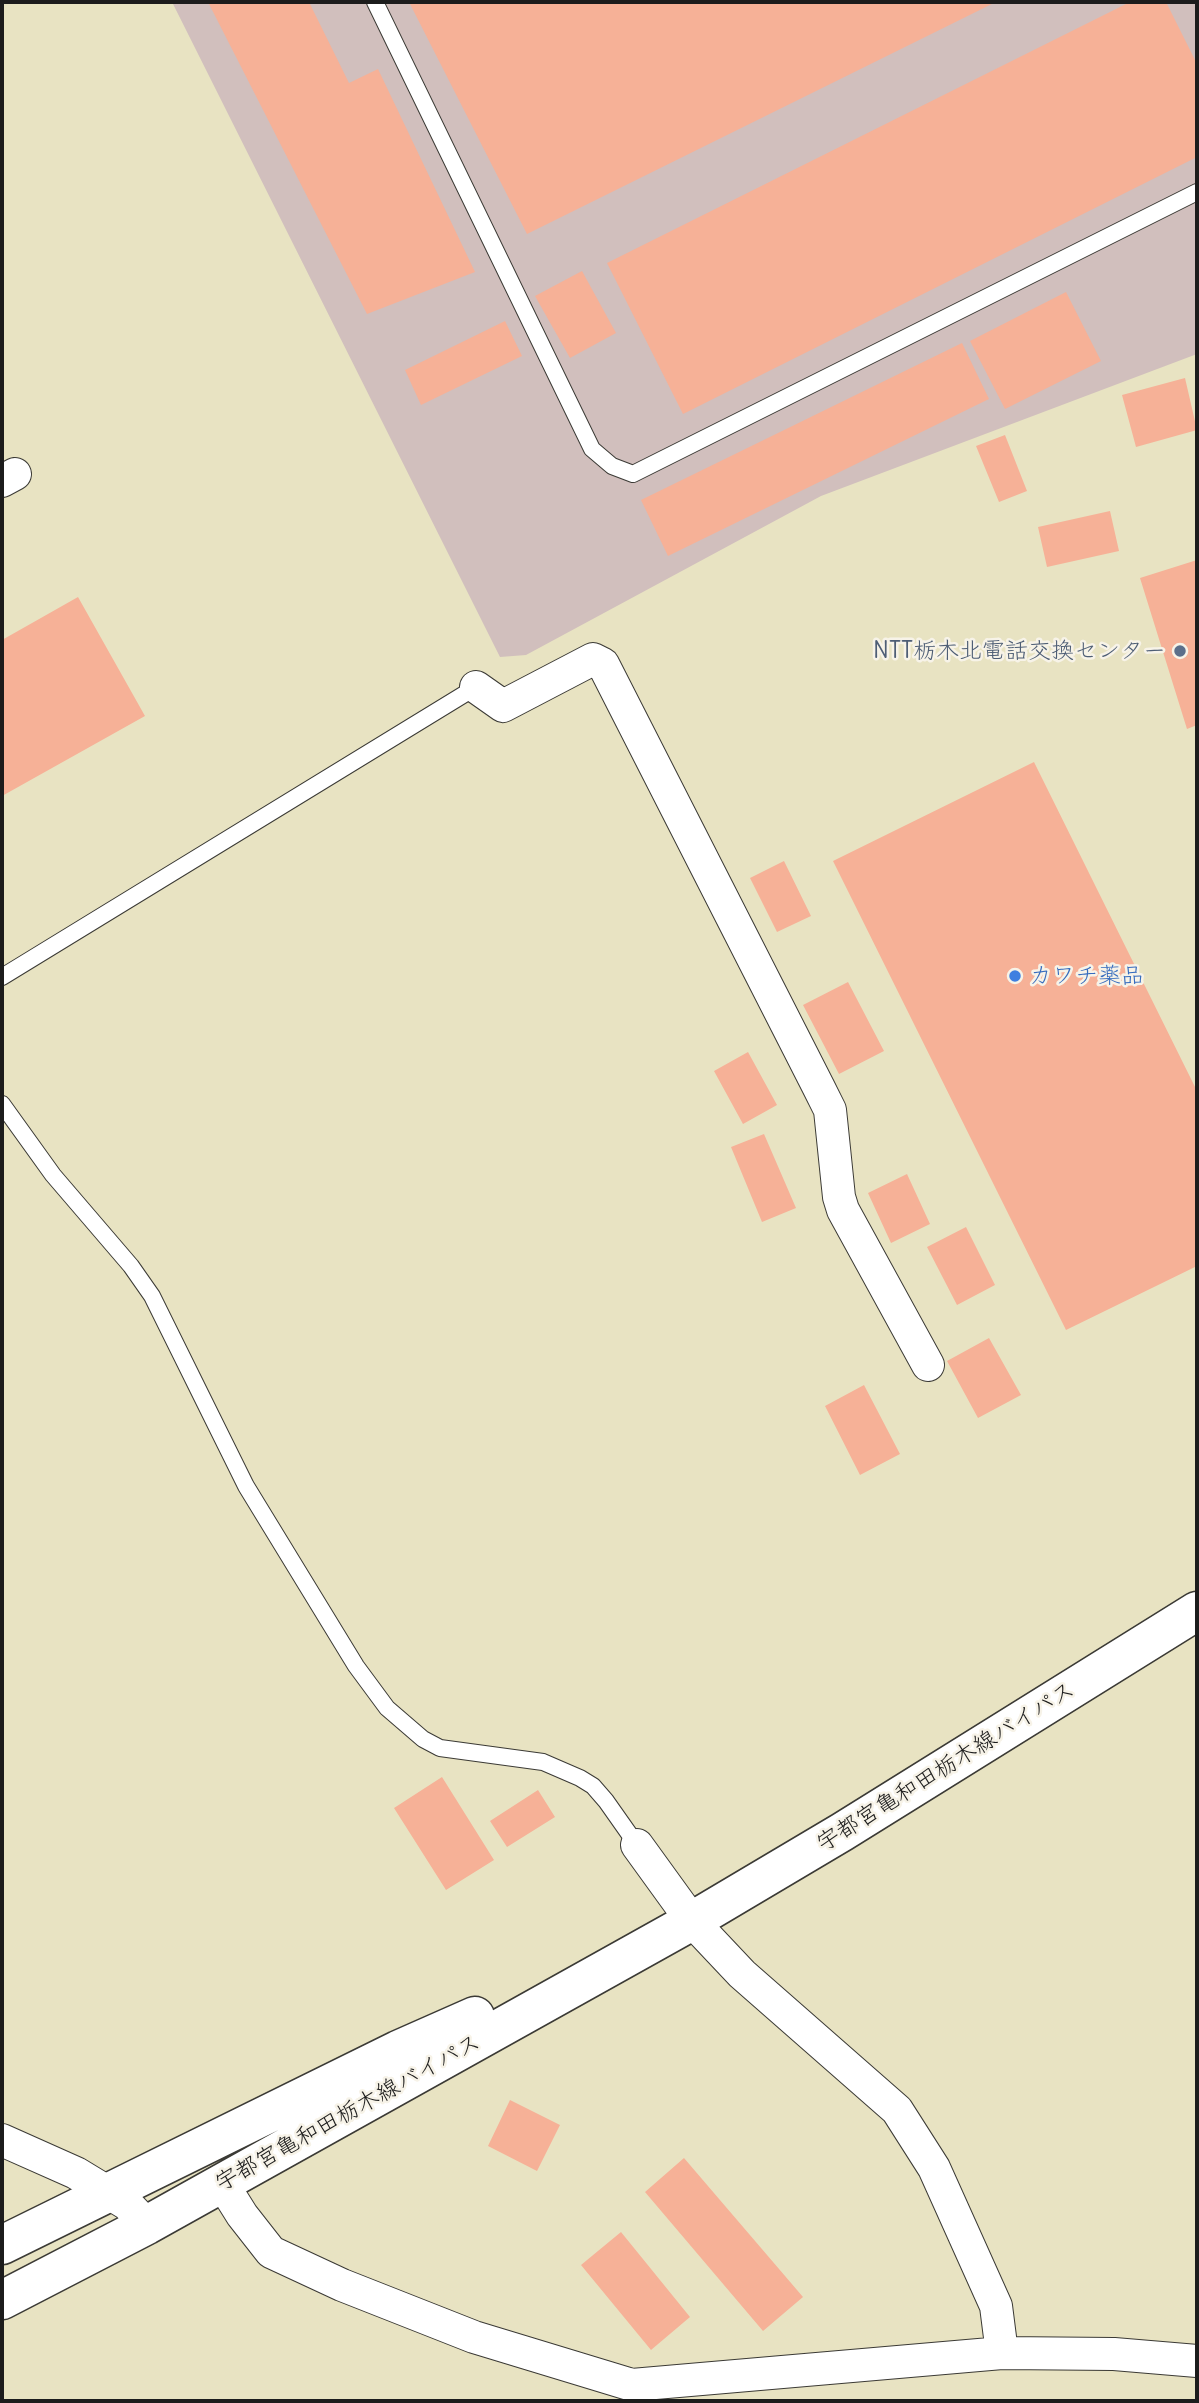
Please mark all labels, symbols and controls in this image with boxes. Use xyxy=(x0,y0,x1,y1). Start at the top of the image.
place label: NTT栃木北電話交換センター xyxy=(873,637,1166,665)
marker: NTT栃木北電話交換センター xyxy=(1172,643,1188,659)
place label: カワチ薬品 xyxy=(1029,962,1144,990)
marker: カワチ薬品 xyxy=(1007,968,1023,984)
street label: 宇都宮亀和田栃木線バイパス xyxy=(812,1676,1080,1858)
street label: 宇都宮亀和田栃木線バイパス xyxy=(211,2028,485,2198)

